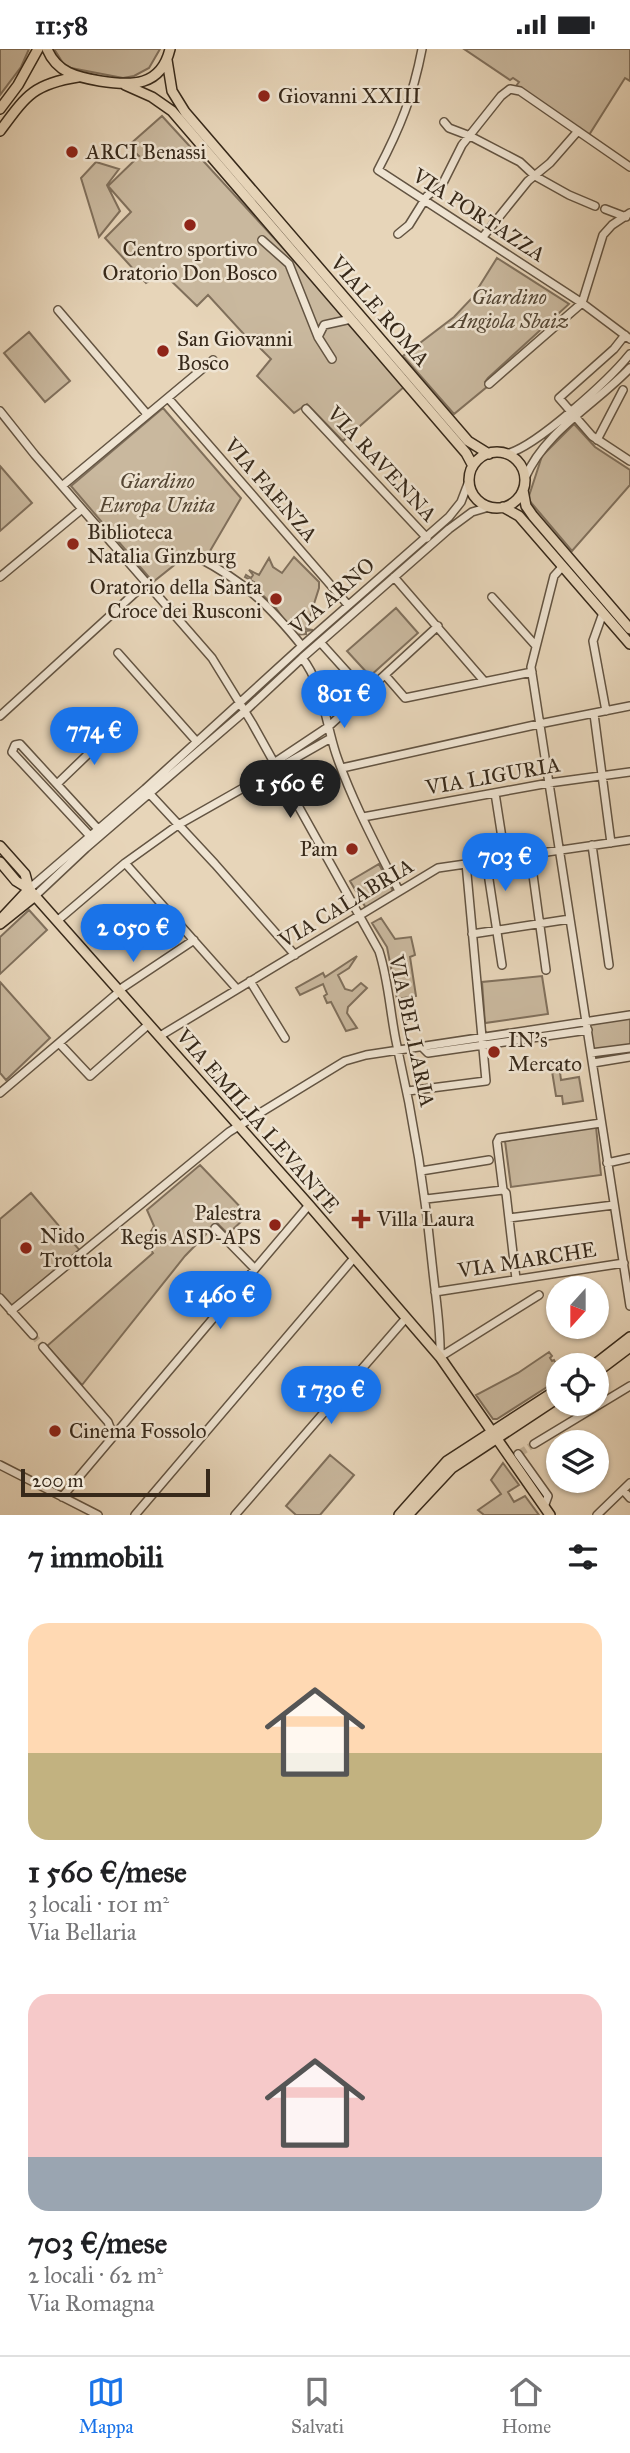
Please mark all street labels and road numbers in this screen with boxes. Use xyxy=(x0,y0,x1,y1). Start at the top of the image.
street label: VIA PORTAZZA xyxy=(407,162,550,268)
street label: VIALE ROMA xyxy=(324,249,435,372)
street label: VIA RAVENNA xyxy=(321,400,442,527)
street label: VIA FAENZA xyxy=(218,432,323,547)
street label: VIA ARNO xyxy=(283,552,380,641)
street label: VIA LIGURIA xyxy=(423,751,562,801)
street label: VIA CALABRIA xyxy=(273,853,418,954)
street label: VIA BELLARIA xyxy=(383,952,441,1109)
street label: VIA EMILIA LEVANTE xyxy=(170,1023,345,1219)
street label: VIA MARCHE xyxy=(455,1236,598,1284)

